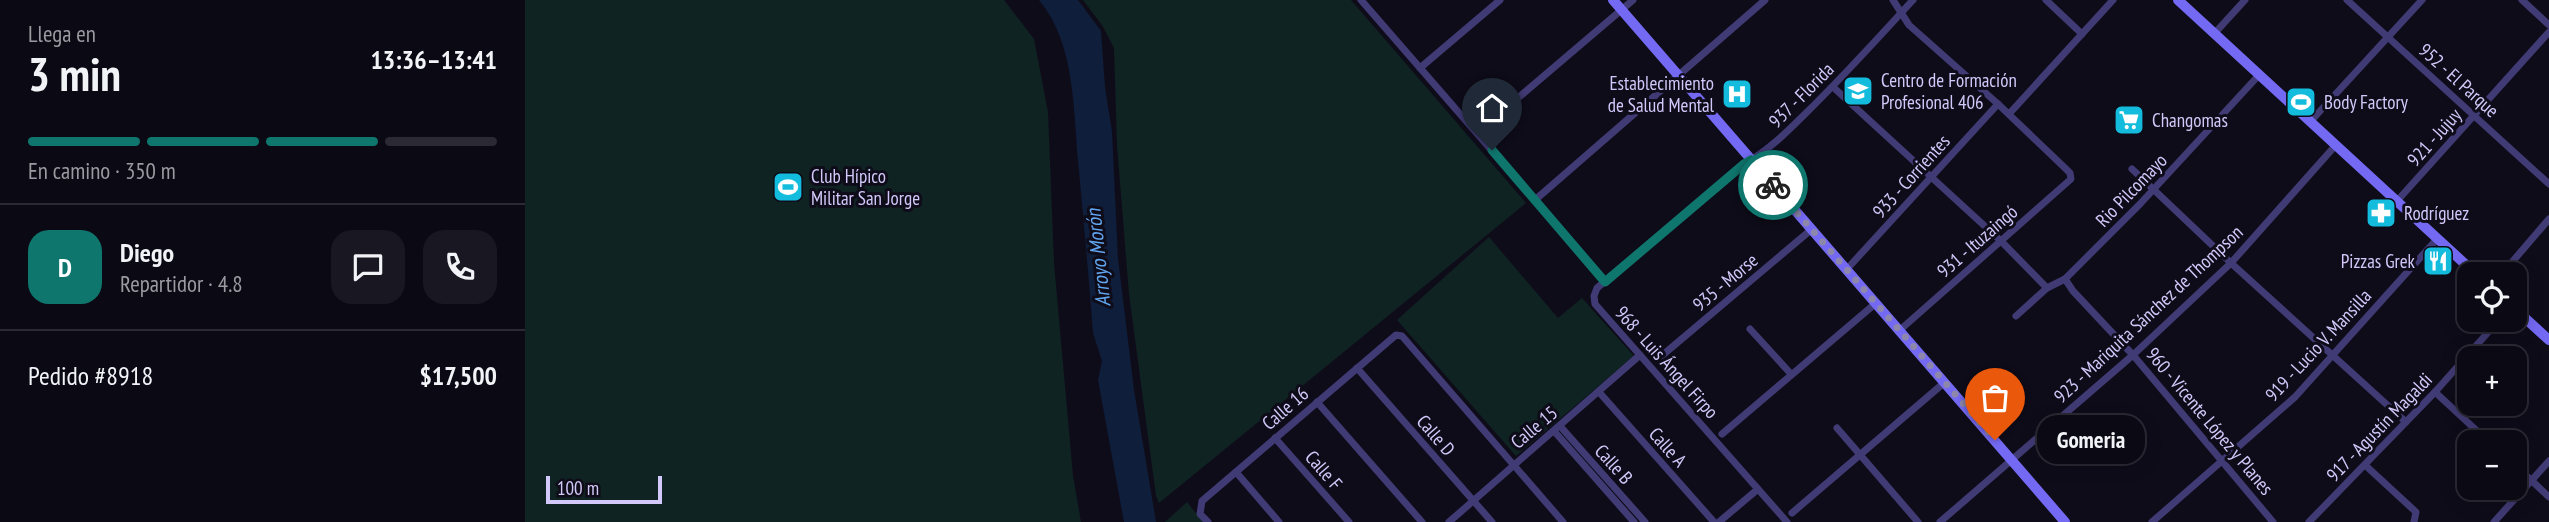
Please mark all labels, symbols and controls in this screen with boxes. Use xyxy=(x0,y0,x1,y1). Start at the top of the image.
text: Llega en xyxy=(28,19,96,48)
street label: 952 - El Parque xyxy=(2414,38,2504,122)
text: 13:36–13:41 xyxy=(370,43,497,76)
text: 3 min xyxy=(28,44,121,104)
street label: 937 - Florida xyxy=(1763,57,1839,133)
place label: Centro de Formación Profesional 406 xyxy=(1881,68,2017,114)
place label: Establecimiento de Salud Mental xyxy=(1608,71,1715,117)
school or university icon: Centro de Formación Profesional 406 xyxy=(1841,74,1875,108)
hospital icon: Establecimiento de Salud Mental xyxy=(1720,77,1754,111)
pin xyxy=(1462,78,1522,150)
sports icon: Body Factory xyxy=(2284,85,2318,119)
icon: home xyxy=(1473,89,1511,127)
place label: Body Factory xyxy=(2324,90,2409,114)
street label: 921 - Jujuy xyxy=(2402,102,2467,171)
supermarket icon: Changomas xyxy=(2112,103,2146,137)
place label: Changomas xyxy=(2152,108,2228,132)
street label: 933 - Corrientes xyxy=(1867,129,1955,223)
street label: Rio Pilcomayo xyxy=(2090,148,2172,232)
courier xyxy=(1738,150,1808,220)
text: En camino · 350 m xyxy=(28,156,176,185)
place label: Club Hípico Militar San Jorge xyxy=(811,164,920,210)
icon: bike xyxy=(1754,166,1792,204)
sports icon: Club Hípico Militar San Jorge xyxy=(771,170,805,204)
pharmacy icon: Rodríguez xyxy=(2364,196,2398,230)
street label: 931 - Ituzaingó xyxy=(1932,199,2022,283)
place label: Rodríguez xyxy=(2404,201,2469,225)
water label: Arroyo Morón xyxy=(1079,206,1117,308)
street label: 923 - Mariquita Sánchez de Thompson xyxy=(2048,220,2248,408)
button: chat xyxy=(331,230,405,304)
button: phone xyxy=(423,230,497,304)
text: Diego xyxy=(120,236,174,269)
restaurant icon: Pizzas Grek xyxy=(2421,244,2455,278)
street label: 935 - Morse xyxy=(1688,248,1763,316)
place label: Pizzas Grek xyxy=(2341,249,2416,273)
text: D xyxy=(58,251,72,284)
map controls xyxy=(2457,262,2527,500)
button: locate xyxy=(2457,262,2527,332)
text: Repartidor · 4.8 xyxy=(120,269,243,298)
street label: 919 - Lucio V. Mansilla xyxy=(2260,284,2376,406)
street label: 968 - Luis Ángel Firpo xyxy=(1610,301,1724,423)
street label: 960 - Vicente López y Planes xyxy=(2141,342,2279,500)
button: + xyxy=(2457,346,2527,416)
text: Pedido #8918 xyxy=(28,359,153,392)
text: $17,500 xyxy=(419,359,497,392)
pin xyxy=(1965,368,2025,440)
street label: 917 - Agustín Magaldi xyxy=(2321,368,2437,486)
icon: bag xyxy=(1976,379,2014,417)
street label: Calle 16 xyxy=(1257,381,1313,435)
street label: Calle 15 xyxy=(1506,400,1562,454)
street label: Calle D xyxy=(1412,409,1460,461)
callout: Gomeria xyxy=(2037,416,2145,464)
street label: Calle A xyxy=(1644,422,1692,472)
text: Gomeria xyxy=(2057,425,2125,454)
button: − xyxy=(2457,430,2527,500)
street label: Calle B xyxy=(1590,439,1638,489)
street label: Calle F xyxy=(1300,445,1348,495)
scale bar xyxy=(546,473,661,505)
text: 100 m xyxy=(557,476,599,500)

